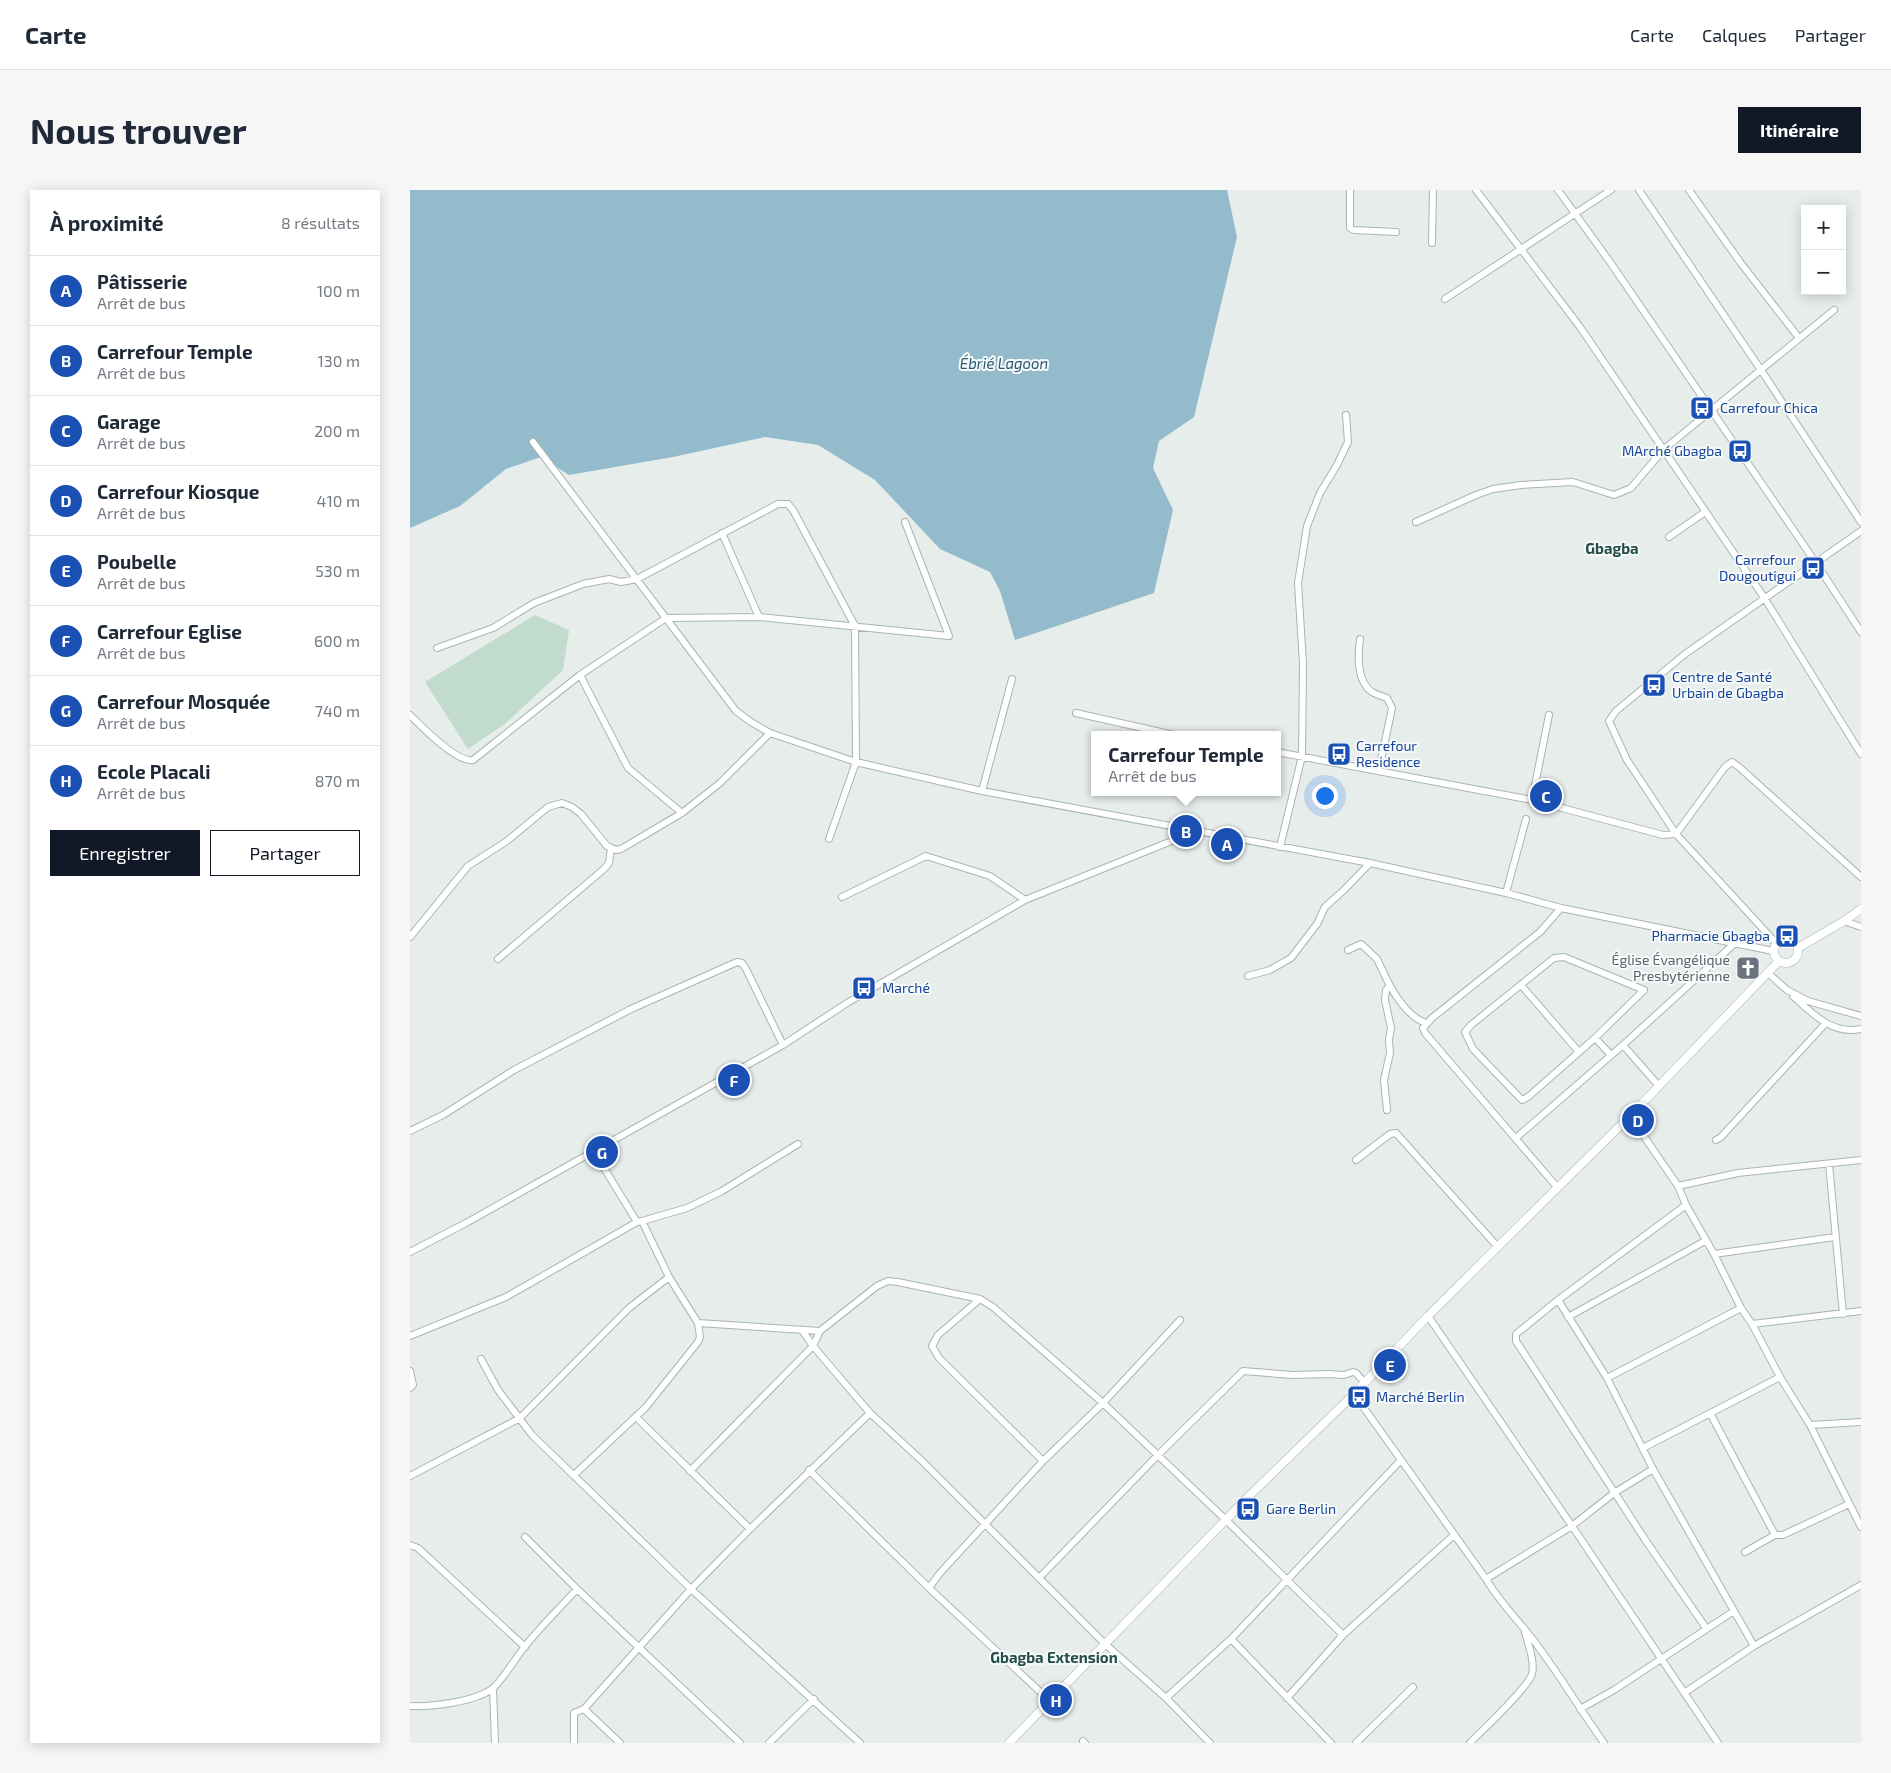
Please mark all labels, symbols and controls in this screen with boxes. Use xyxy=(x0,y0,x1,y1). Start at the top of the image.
text: Carte xyxy=(25,20,86,49)
text: Carte xyxy=(1630,24,1674,46)
text: Calques xyxy=(1702,24,1767,46)
text: Partager xyxy=(1795,24,1866,46)
button: Itinéraire xyxy=(1738,107,1861,153)
text: Nous trouver xyxy=(30,109,247,151)
map controls xyxy=(1801,205,1846,295)
button: + xyxy=(1801,205,1846,250)
text: À proximité xyxy=(50,210,164,235)
text: 8 résultats xyxy=(281,213,360,232)
button: − xyxy=(1801,250,1846,295)
text: Pâtisserie xyxy=(97,270,188,293)
text: A xyxy=(61,281,71,300)
text: 100 m xyxy=(317,281,360,300)
text: Arrêt de bus xyxy=(97,293,186,312)
text: Carrefour Temple xyxy=(97,340,253,363)
text: B xyxy=(61,351,71,370)
text: 130 m xyxy=(318,351,360,370)
water label: Ébrié Lagoon xyxy=(960,354,1048,372)
text: Arrêt de bus xyxy=(97,363,186,382)
bus stop icon: Carrefour Chica xyxy=(1689,395,1715,421)
place label: Carrefour Chica xyxy=(1720,399,1818,416)
text: Garage xyxy=(97,410,161,433)
text: C xyxy=(61,421,71,440)
text: 200 m xyxy=(314,421,360,440)
text: Arrêt de bus xyxy=(97,433,186,452)
bus stop icon: MArché Gbagba xyxy=(1727,438,1753,464)
place label: MArché Gbagba xyxy=(1622,442,1722,459)
text: Carrefour Kiosque xyxy=(97,480,260,503)
text: D xyxy=(61,491,71,510)
text: 410 m xyxy=(317,491,360,510)
text: Arrêt de bus xyxy=(97,503,186,522)
district label: Gbagba xyxy=(1585,539,1639,557)
text: Poubelle xyxy=(97,550,176,573)
place label: Carrefour Dougoutigui xyxy=(1719,551,1796,584)
bus stop icon: Carrefour Dougoutigui xyxy=(1800,555,1826,581)
text: E xyxy=(61,561,71,580)
text: 530 m xyxy=(315,561,360,580)
text: Arrêt de bus xyxy=(97,573,186,592)
text: Carrefour Eglise xyxy=(97,620,242,643)
text: F xyxy=(62,631,70,650)
text: 600 m xyxy=(314,631,360,650)
text: Arrêt de bus xyxy=(97,643,186,662)
place label: Centre de Santé Urbain de Gbagba xyxy=(1672,668,1784,701)
bus stop icon: Centre de Santé Urbain de Gbagba xyxy=(1641,672,1667,698)
text: Carrefour Mosquée xyxy=(97,690,270,713)
text: G xyxy=(61,701,71,720)
text: 740 m xyxy=(315,701,360,720)
text: Arrêt de bus xyxy=(97,713,186,732)
popup xyxy=(1091,731,1281,796)
place label: Carrefour Residence xyxy=(1356,737,1421,770)
bus stop icon: Carrefour Residence xyxy=(1326,741,1352,767)
text: Carrefour Temple xyxy=(1108,743,1264,766)
text: Ecole Placali xyxy=(97,760,211,783)
text: Arrêt de bus xyxy=(1108,766,1197,785)
text: H xyxy=(60,771,72,790)
text: 870 m xyxy=(315,771,360,790)
pin: C xyxy=(1530,777,1562,815)
text: Arrêt de bus xyxy=(97,783,186,802)
your location xyxy=(1312,783,1338,809)
pin: B xyxy=(1170,812,1202,850)
pin: A xyxy=(1211,825,1243,863)
button: Enregistrer xyxy=(50,830,200,876)
button: Partager xyxy=(210,830,360,876)
bus stop icon: Pharmacie Gbagba xyxy=(1774,923,1800,949)
place label: Pharmacie Gbagba xyxy=(1651,927,1770,944)
place label: Église Évangélique Presbytérienne xyxy=(1612,951,1730,984)
church icon: Église Évangélique Presbytérienne xyxy=(1735,955,1761,981)
bus stop icon: Marché xyxy=(851,975,877,1001)
place label: Marché xyxy=(882,979,930,996)
pin: F xyxy=(718,1061,750,1099)
pin: D xyxy=(1622,1101,1654,1139)
pin: G xyxy=(586,1133,618,1171)
pin: E xyxy=(1374,1346,1406,1384)
bus stop icon: Marché Berlin xyxy=(1346,1384,1372,1410)
place label: Marché Berlin xyxy=(1376,1388,1465,1405)
bus stop icon: Gare Berlin xyxy=(1235,1496,1261,1522)
place label: Gare Berlin xyxy=(1266,1500,1336,1517)
district label: Gbagba Extension xyxy=(990,1648,1118,1666)
pin: H xyxy=(1040,1681,1072,1719)

